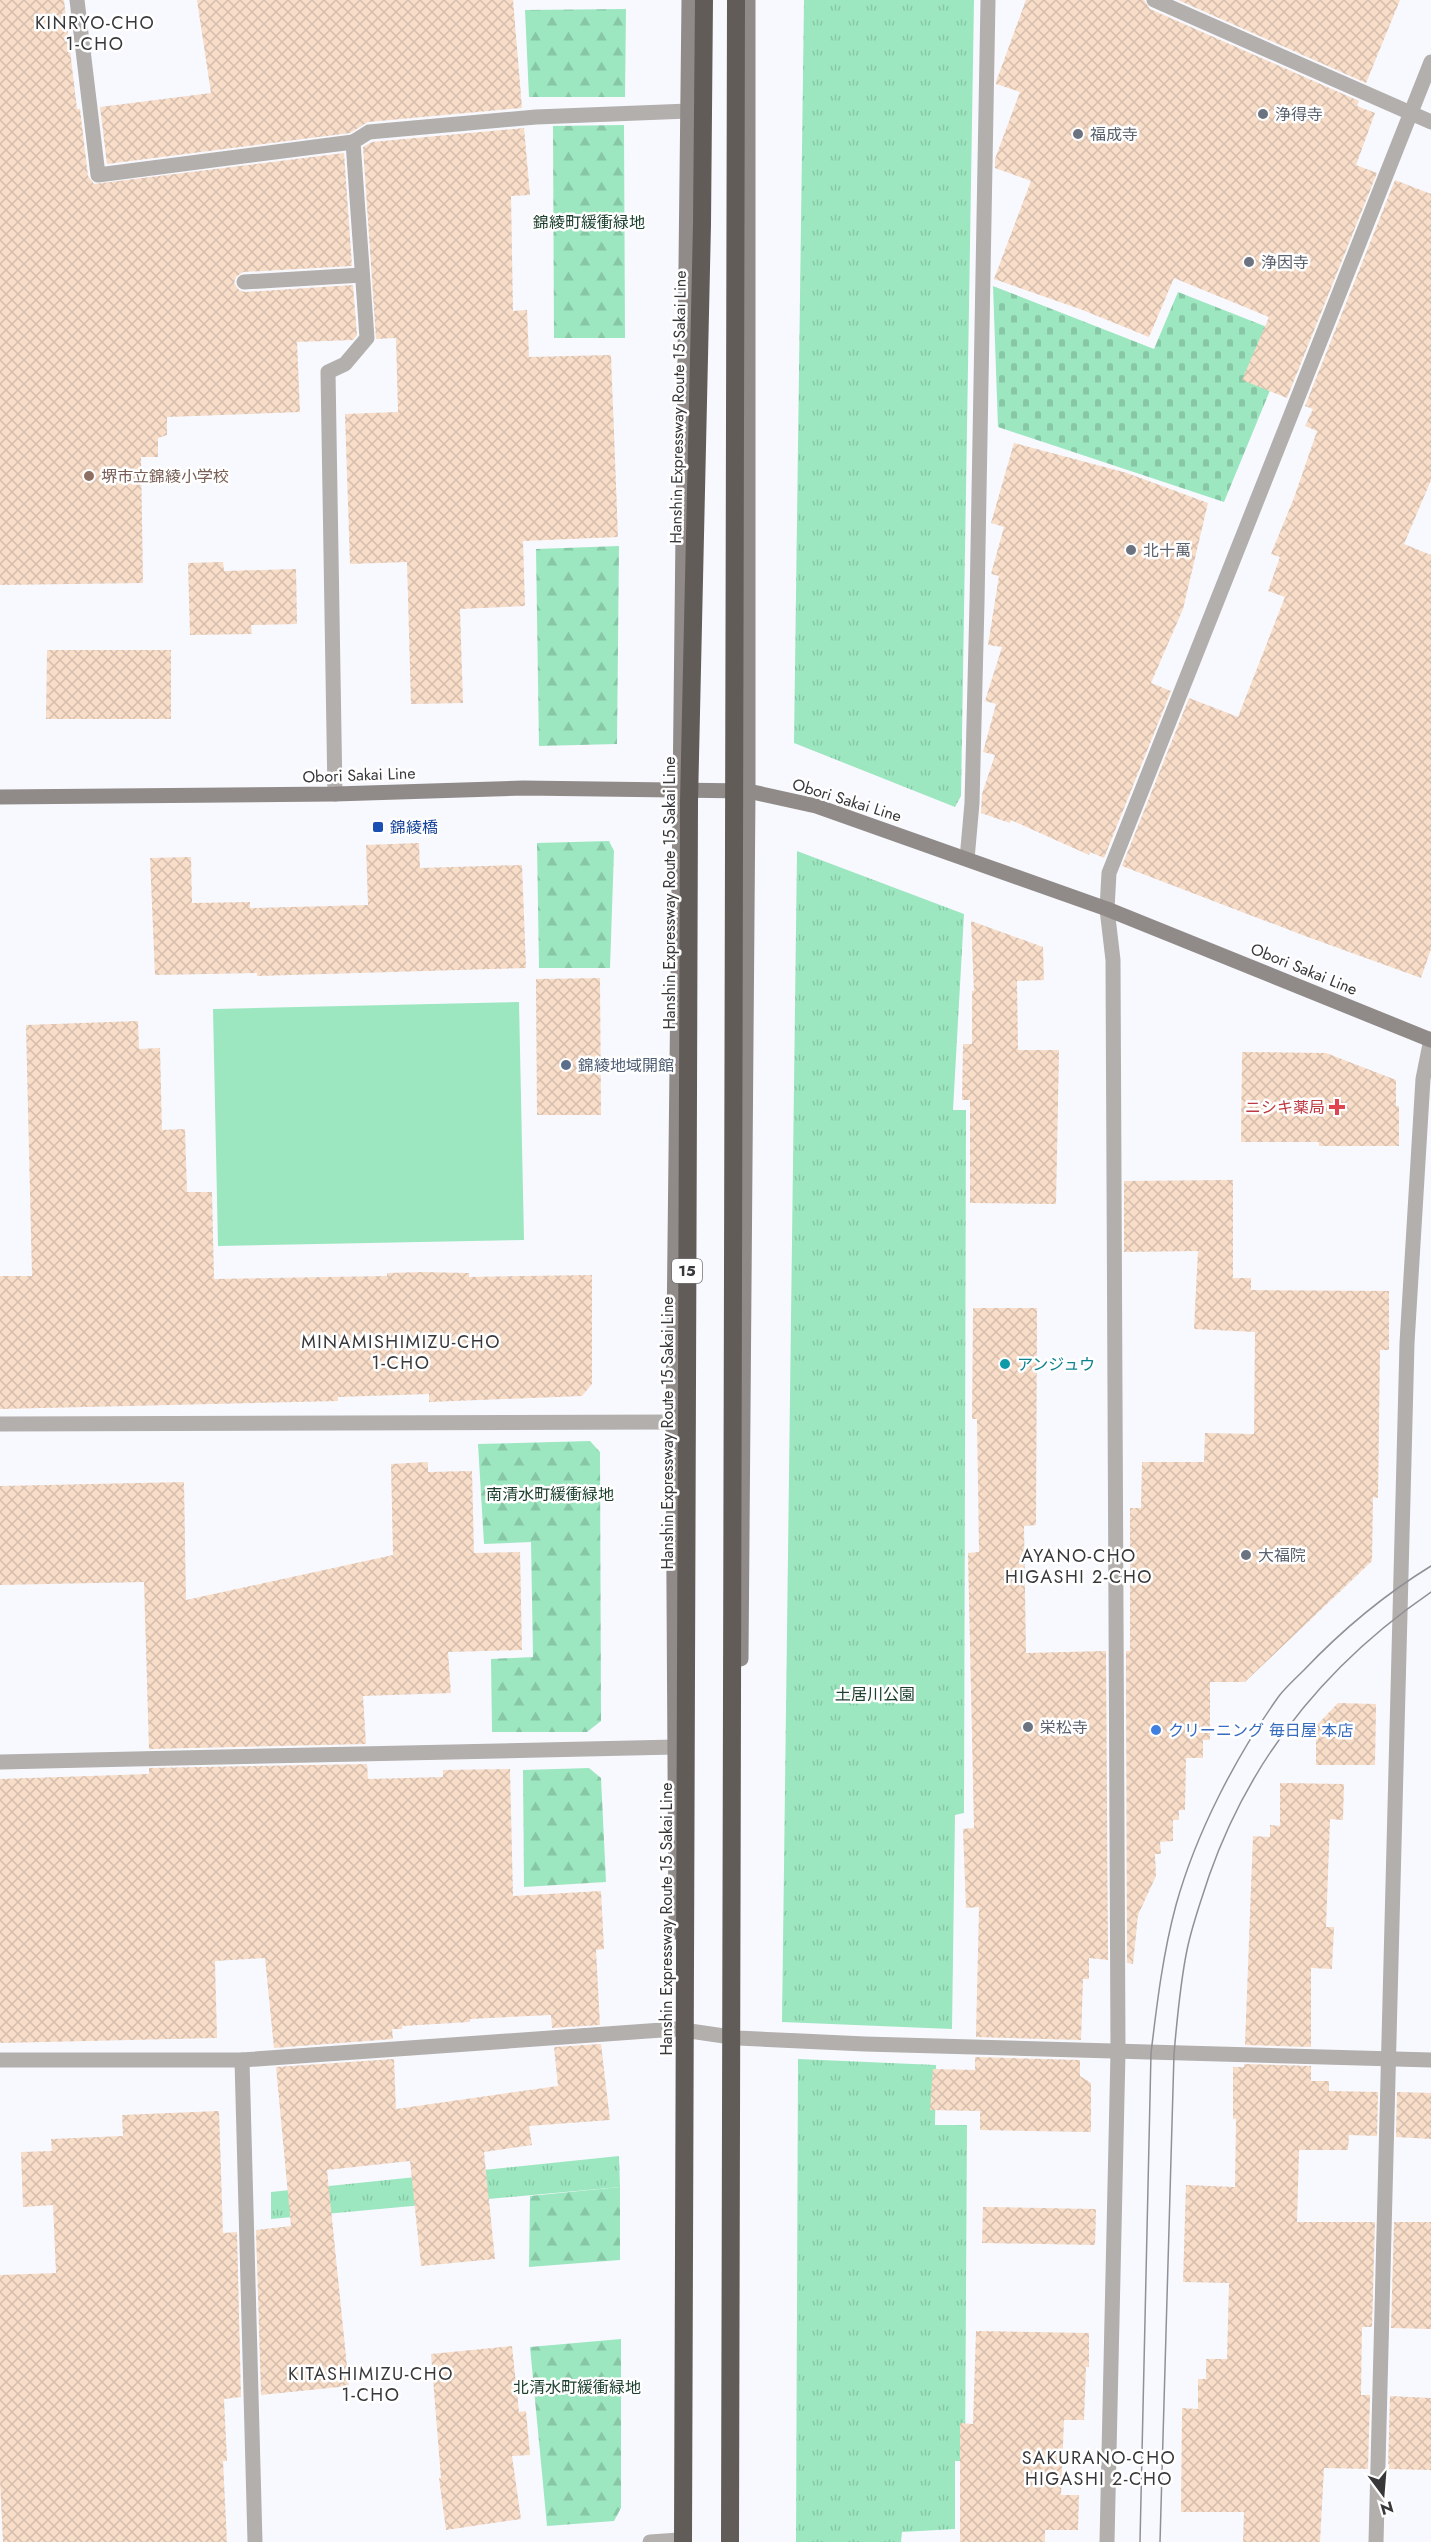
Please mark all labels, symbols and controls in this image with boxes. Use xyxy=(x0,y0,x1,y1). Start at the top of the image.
district label: KINRYO-CHO 1-CHO xyxy=(35,10,155,57)
place label: 浄得寺 xyxy=(1275,103,1323,126)
marker: 浄得寺 xyxy=(1256,107,1270,121)
place label: 福成寺 xyxy=(1090,123,1138,146)
marker: 福成寺 xyxy=(1071,127,1085,141)
park label: 錦綾町緩衝緑地 xyxy=(533,211,645,234)
place label: 浄因寺 xyxy=(1261,251,1309,274)
marker: 浄因寺 xyxy=(1242,255,1256,269)
street label: Hanshin Expressway Route 15 Sakai Line xyxy=(664,270,692,544)
place label: 堺市立錦綾小学校 xyxy=(101,465,229,488)
marker: 堺市立錦綾小学校 xyxy=(82,469,96,483)
place label: 北十萬 xyxy=(1143,539,1191,562)
marker: 北十萬 xyxy=(1124,543,1138,557)
street label: Hanshin Expressway Route 15 Sakai Line xyxy=(658,756,681,1030)
street label: Obori Sakai Line xyxy=(302,762,416,788)
street label: Obori Sakai Line xyxy=(790,772,904,828)
place label: 錦綾橋 xyxy=(390,816,438,839)
marker: 錦綾橋 xyxy=(371,820,385,834)
street label: Obori Sakai Line xyxy=(1247,937,1361,1001)
place label: 錦綾地域開館 xyxy=(578,1054,674,1077)
marker: 錦綾地域開館 xyxy=(559,1058,573,1072)
place label: ニシキ薬局 xyxy=(1245,1096,1325,1119)
marker: ニシキ薬局 xyxy=(1330,1100,1344,1114)
road number: 15 xyxy=(672,1259,702,1283)
street label: Hanshin Expressway Route 15 Sakai Line xyxy=(656,1296,679,1570)
district label: MINAMISHIMIZU-CHO 1-CHO xyxy=(301,1329,501,1376)
place label: アンジュウ xyxy=(1017,1353,1095,1376)
marker: アンジュウ xyxy=(998,1357,1012,1371)
park label: 南清水町緩衝緑地 xyxy=(486,1483,614,1506)
district label: AYANO-CHO HIGASHI 2-CHO xyxy=(1005,1543,1153,1590)
place label: 大福院 xyxy=(1258,1544,1306,1567)
marker: 大福院 xyxy=(1239,1548,1253,1562)
park label: 土居川公園 xyxy=(835,1683,915,1706)
place label: 栄松寺 xyxy=(1040,1716,1088,1739)
place label: クリーニング 毎日屋 本店 xyxy=(1168,1719,1354,1742)
marker: 栄松寺 xyxy=(1021,1720,1035,1734)
marker: クリーニング 毎日屋 本店 xyxy=(1149,1723,1163,1737)
street label: Hanshin Expressway Route 15 Sakai Line xyxy=(655,1782,678,2056)
district label: KITASHIMIZU-CHO 1-CHO xyxy=(288,2361,454,2408)
park label: 北清水町緩衝緑地 xyxy=(513,2376,641,2399)
district label: SAKURANO-CHO HIGASHI 2-CHO xyxy=(1022,2445,1176,2492)
north arrow xyxy=(1353,2464,1413,2524)
text: N xyxy=(1378,2495,1396,2521)

